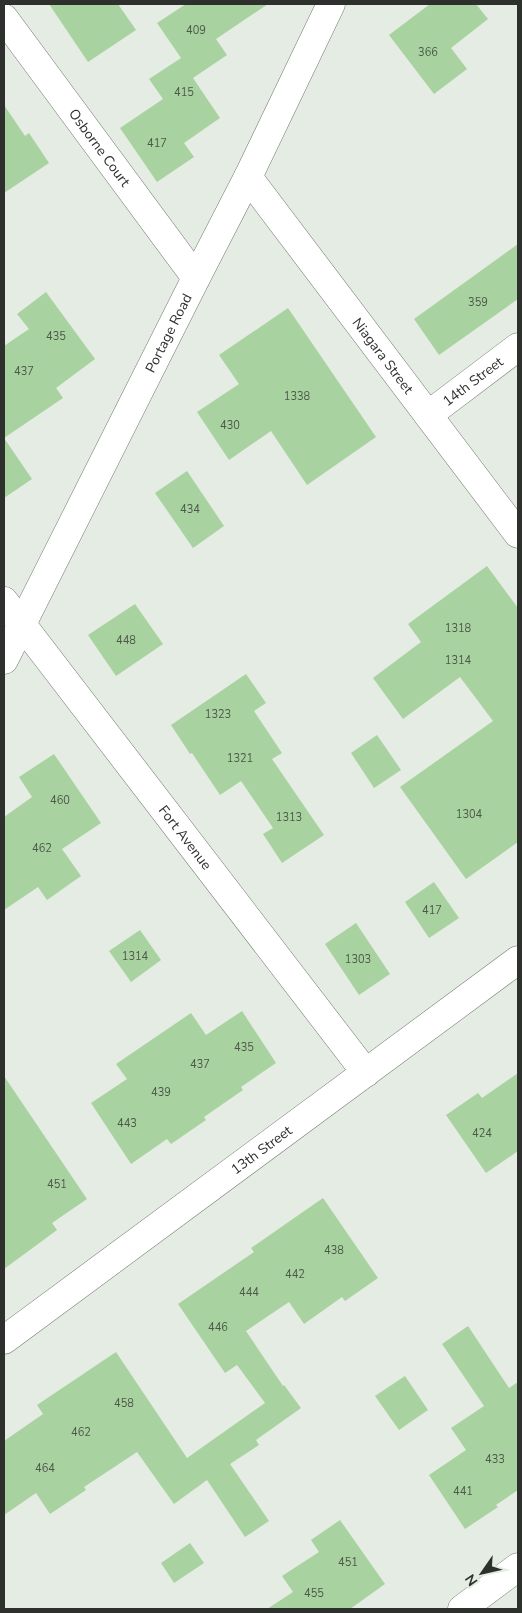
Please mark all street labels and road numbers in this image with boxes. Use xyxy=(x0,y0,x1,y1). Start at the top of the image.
street label: Osborne Court xyxy=(65,105,135,190)
street label: Portage Road xyxy=(141,290,196,376)
street label: Niagara Street xyxy=(348,314,418,398)
street label: 14th Street xyxy=(438,352,507,410)
street label: Fort Avenue xyxy=(154,801,216,874)
street label: 13th Street xyxy=(227,1121,296,1179)

